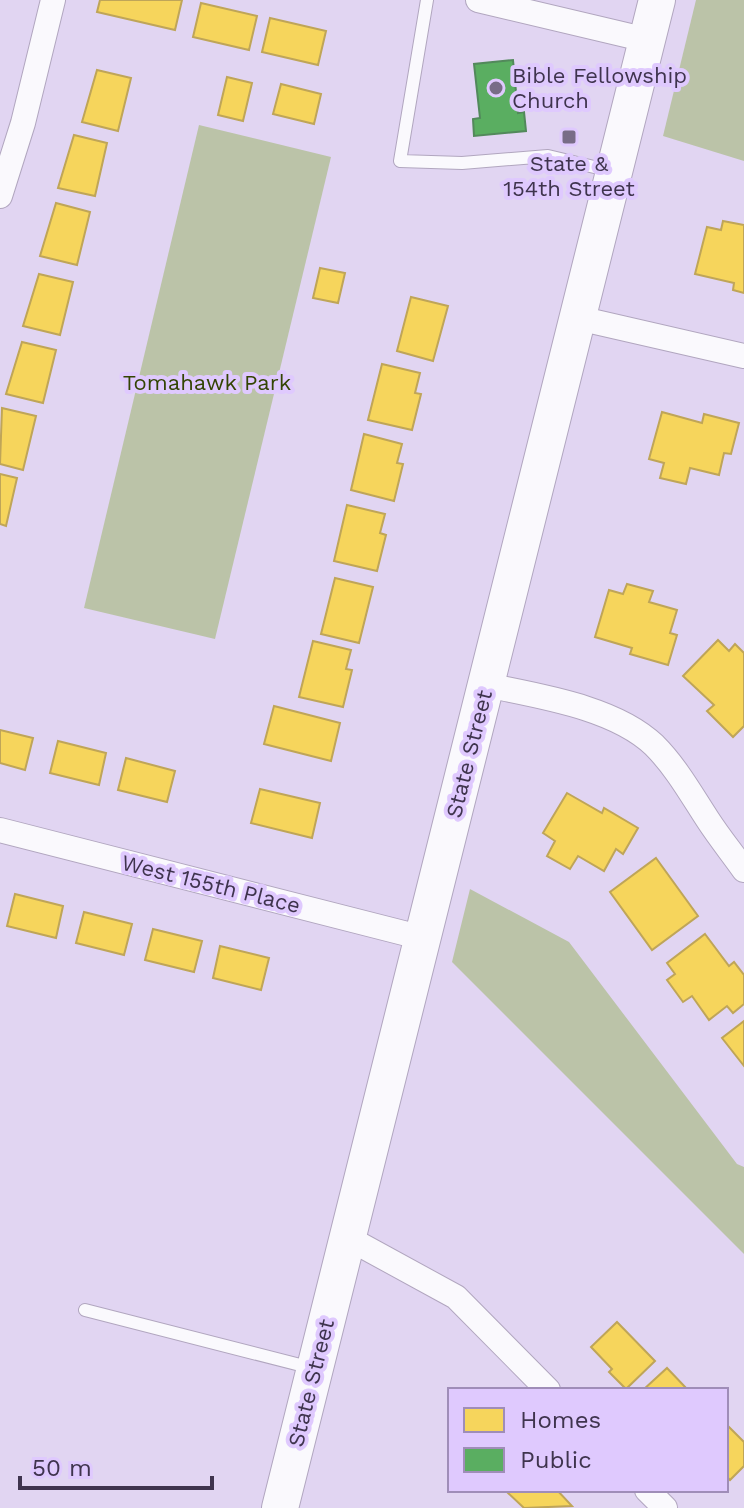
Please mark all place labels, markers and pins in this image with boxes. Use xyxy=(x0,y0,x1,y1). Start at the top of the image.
place label: Bible Fellowship Church xyxy=(512,63,687,113)
marker: Bible Fellowship Church xyxy=(487,79,505,97)
marker: State & 154th Street xyxy=(560,128,578,146)
place label: State & 154th Street xyxy=(503,151,635,201)

